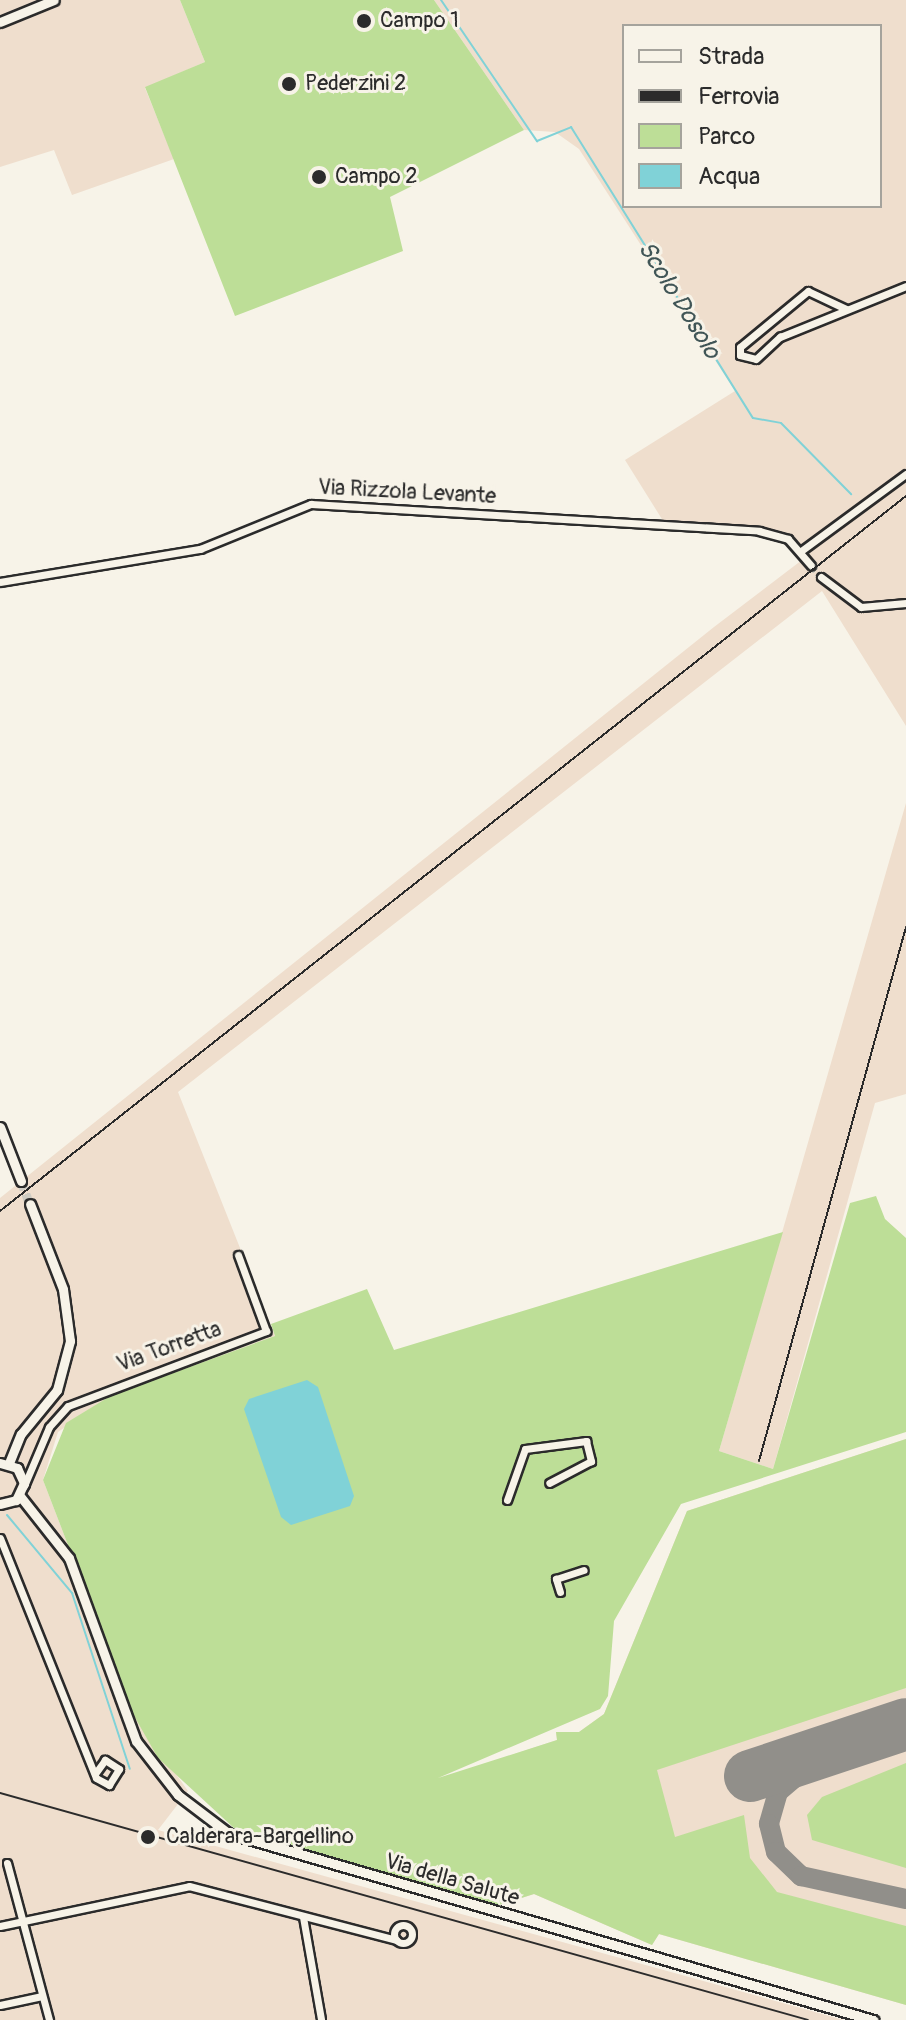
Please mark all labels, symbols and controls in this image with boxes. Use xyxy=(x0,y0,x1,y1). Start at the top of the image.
place label: Campo 1 xyxy=(380,8,459,34)
marker: Campo 1 xyxy=(355,12,373,30)
legend xyxy=(622,24,882,208)
text: Strada xyxy=(698,42,764,71)
place label: Pederzini 2 xyxy=(305,71,406,97)
marker: Pederzini 2 xyxy=(280,75,298,93)
text: Ferrovia xyxy=(698,82,779,111)
text: Parco xyxy=(698,122,755,151)
text: Acqua xyxy=(698,162,760,191)
place label: Campo 2 xyxy=(335,164,418,190)
marker: Campo 2 xyxy=(310,168,328,186)
water label: Scolo Dosolo xyxy=(632,236,726,364)
street label: Via Rizzola Levante xyxy=(317,474,497,510)
street label: Via Torretta xyxy=(113,1316,225,1378)
place label: Calderara-Bargellino xyxy=(166,1824,354,1850)
marker: Calderara-Bargellino xyxy=(137,1826,159,1848)
street label: Via della Salute xyxy=(382,1848,522,1912)

